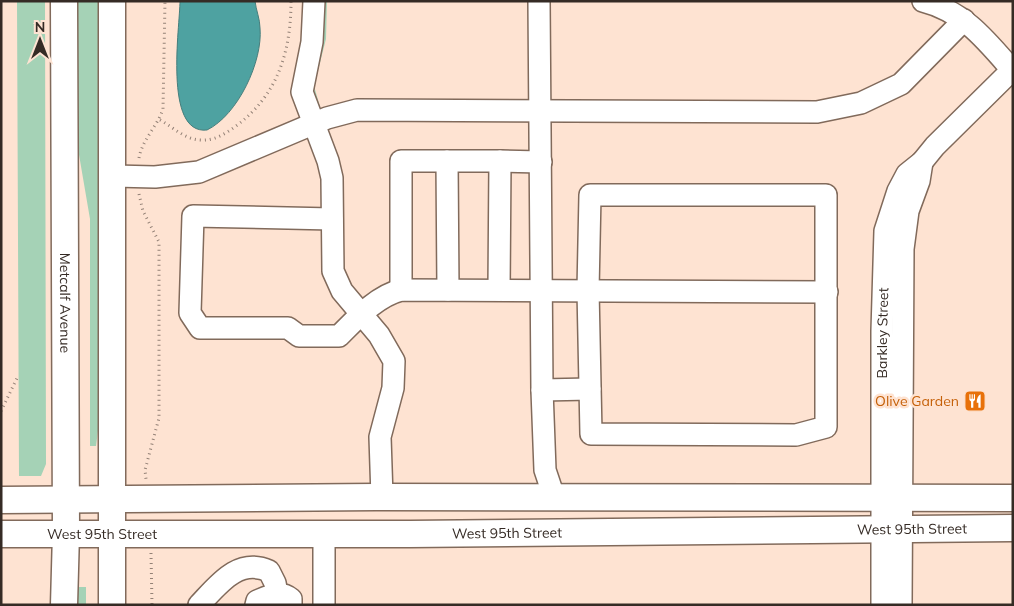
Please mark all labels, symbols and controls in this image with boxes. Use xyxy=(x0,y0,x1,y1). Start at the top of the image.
north arrow xyxy=(15,15,65,65)
text: N xyxy=(35,18,45,36)
street label: Metcalf Avenue xyxy=(56,253,74,353)
street label: Barkley Street xyxy=(873,287,892,378)
restaurant icon: Olive Garden xyxy=(963,389,987,413)
place label: Olive Garden xyxy=(875,392,959,410)
street label: West 95th Street xyxy=(857,519,967,539)
street label: West 95th Street xyxy=(452,523,562,543)
street label: West 95th Street xyxy=(47,525,157,543)

